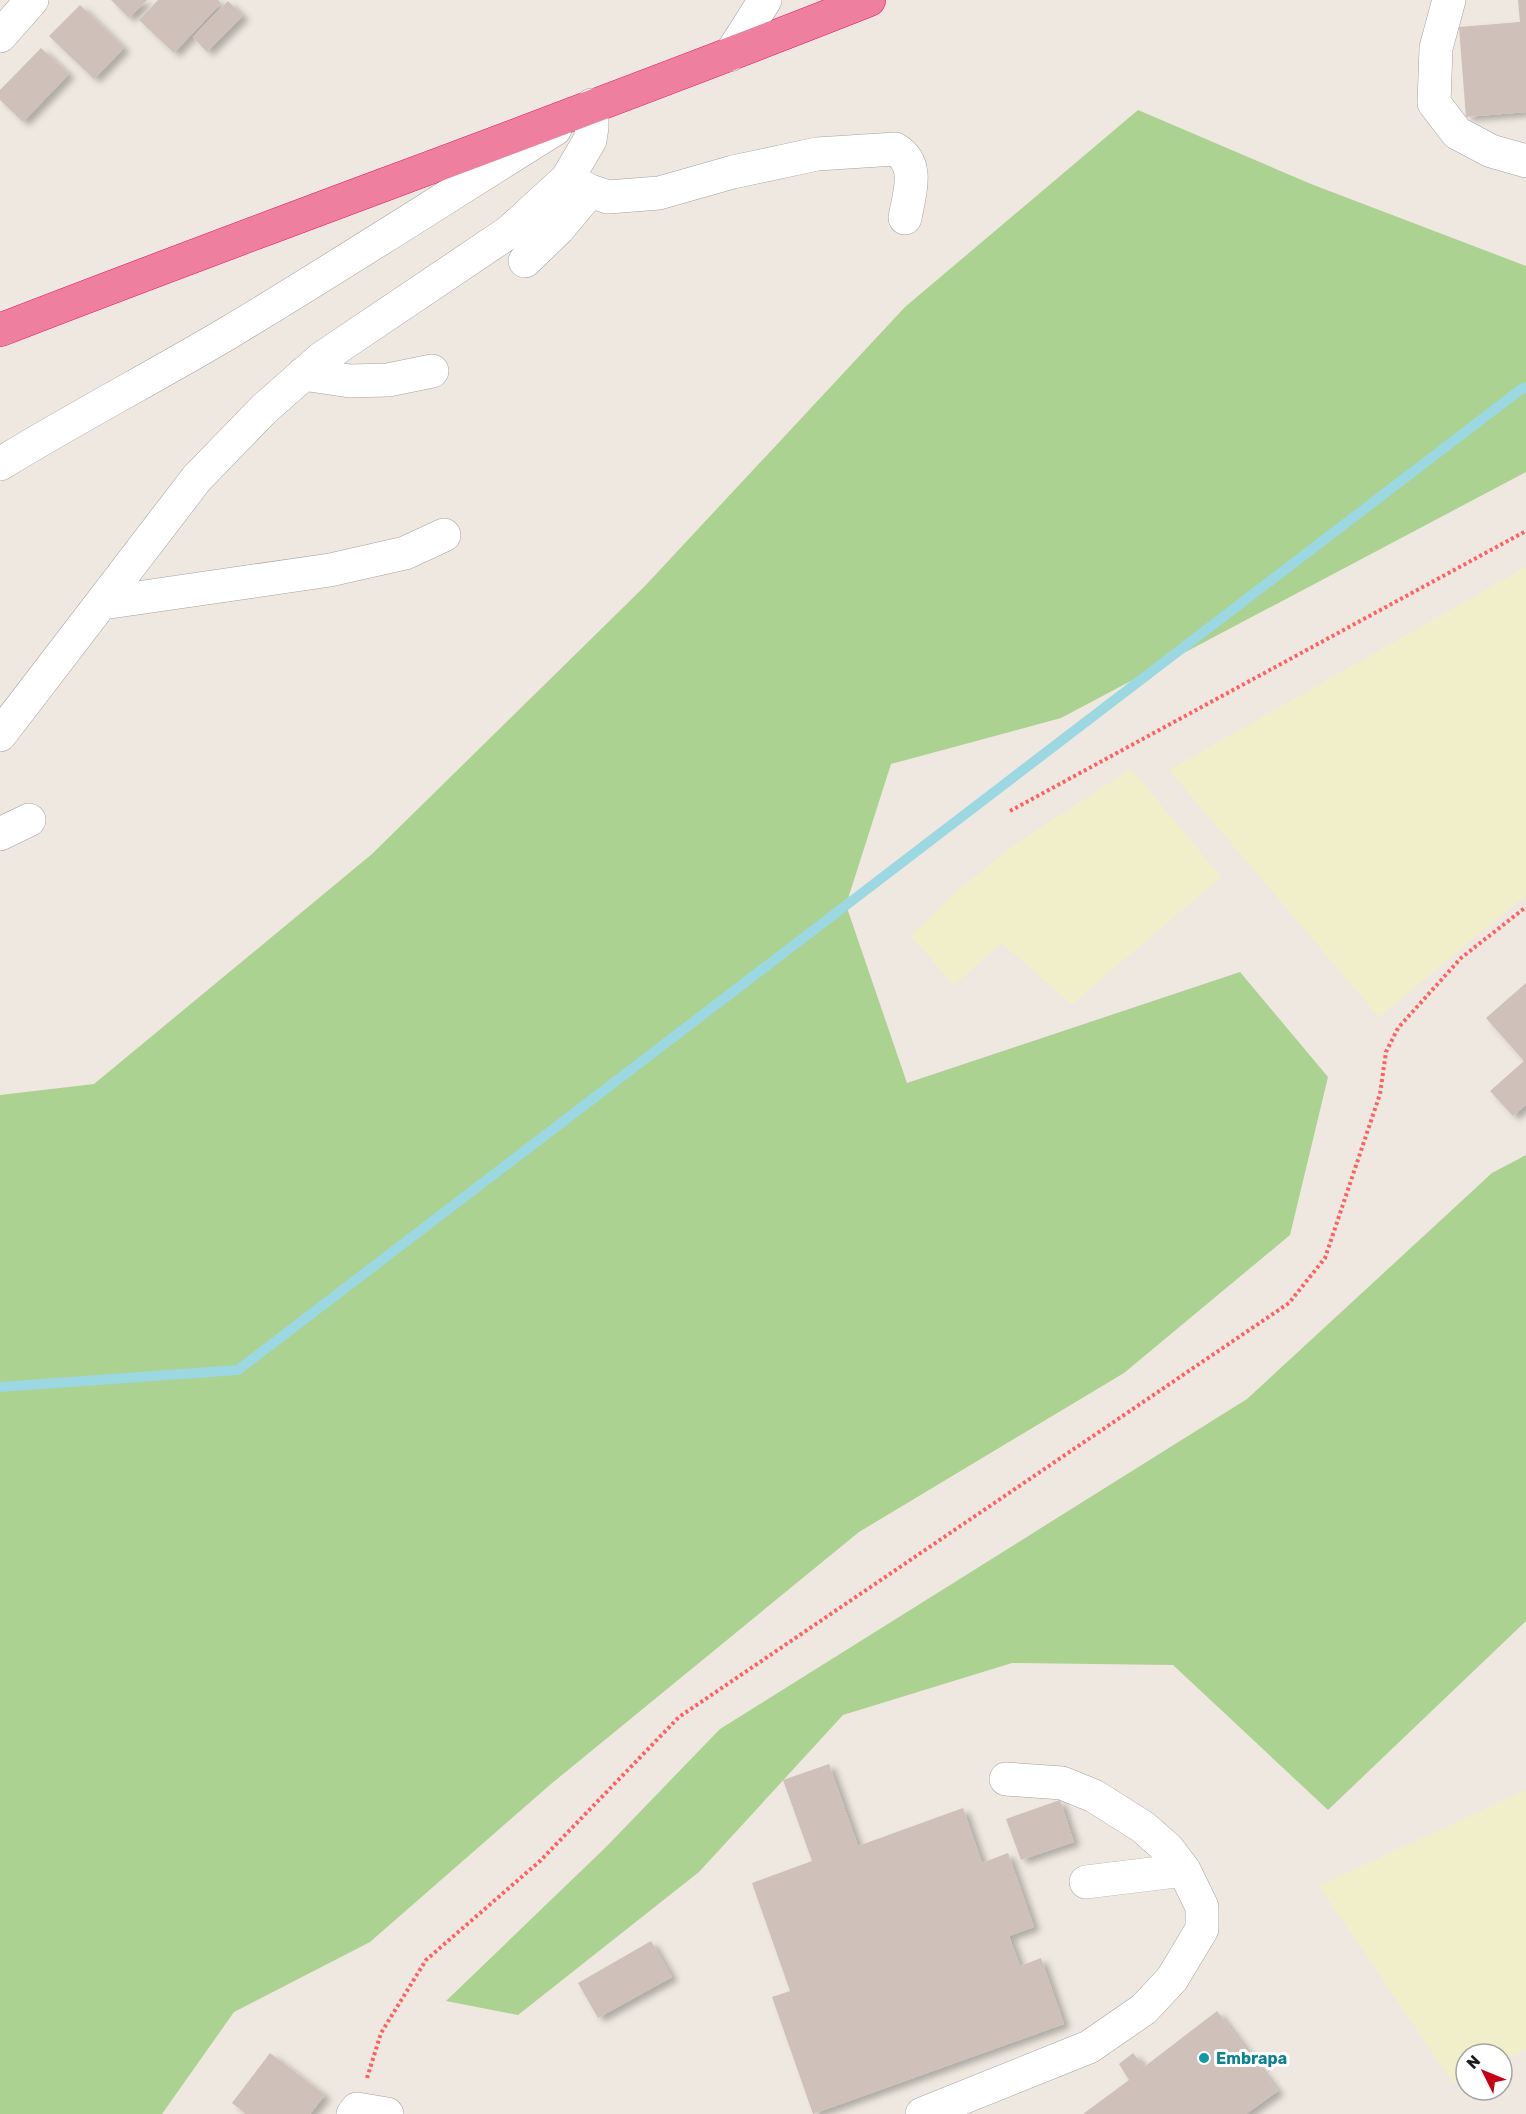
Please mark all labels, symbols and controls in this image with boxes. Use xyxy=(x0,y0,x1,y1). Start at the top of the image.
north arrow xyxy=(1454,2042,1514,2102)
place label: Embrapa xyxy=(1216,2049,1287,2068)
marker: Embrapa xyxy=(1197,2051,1211,2065)
text: N xyxy=(1463,2051,1484,2073)

